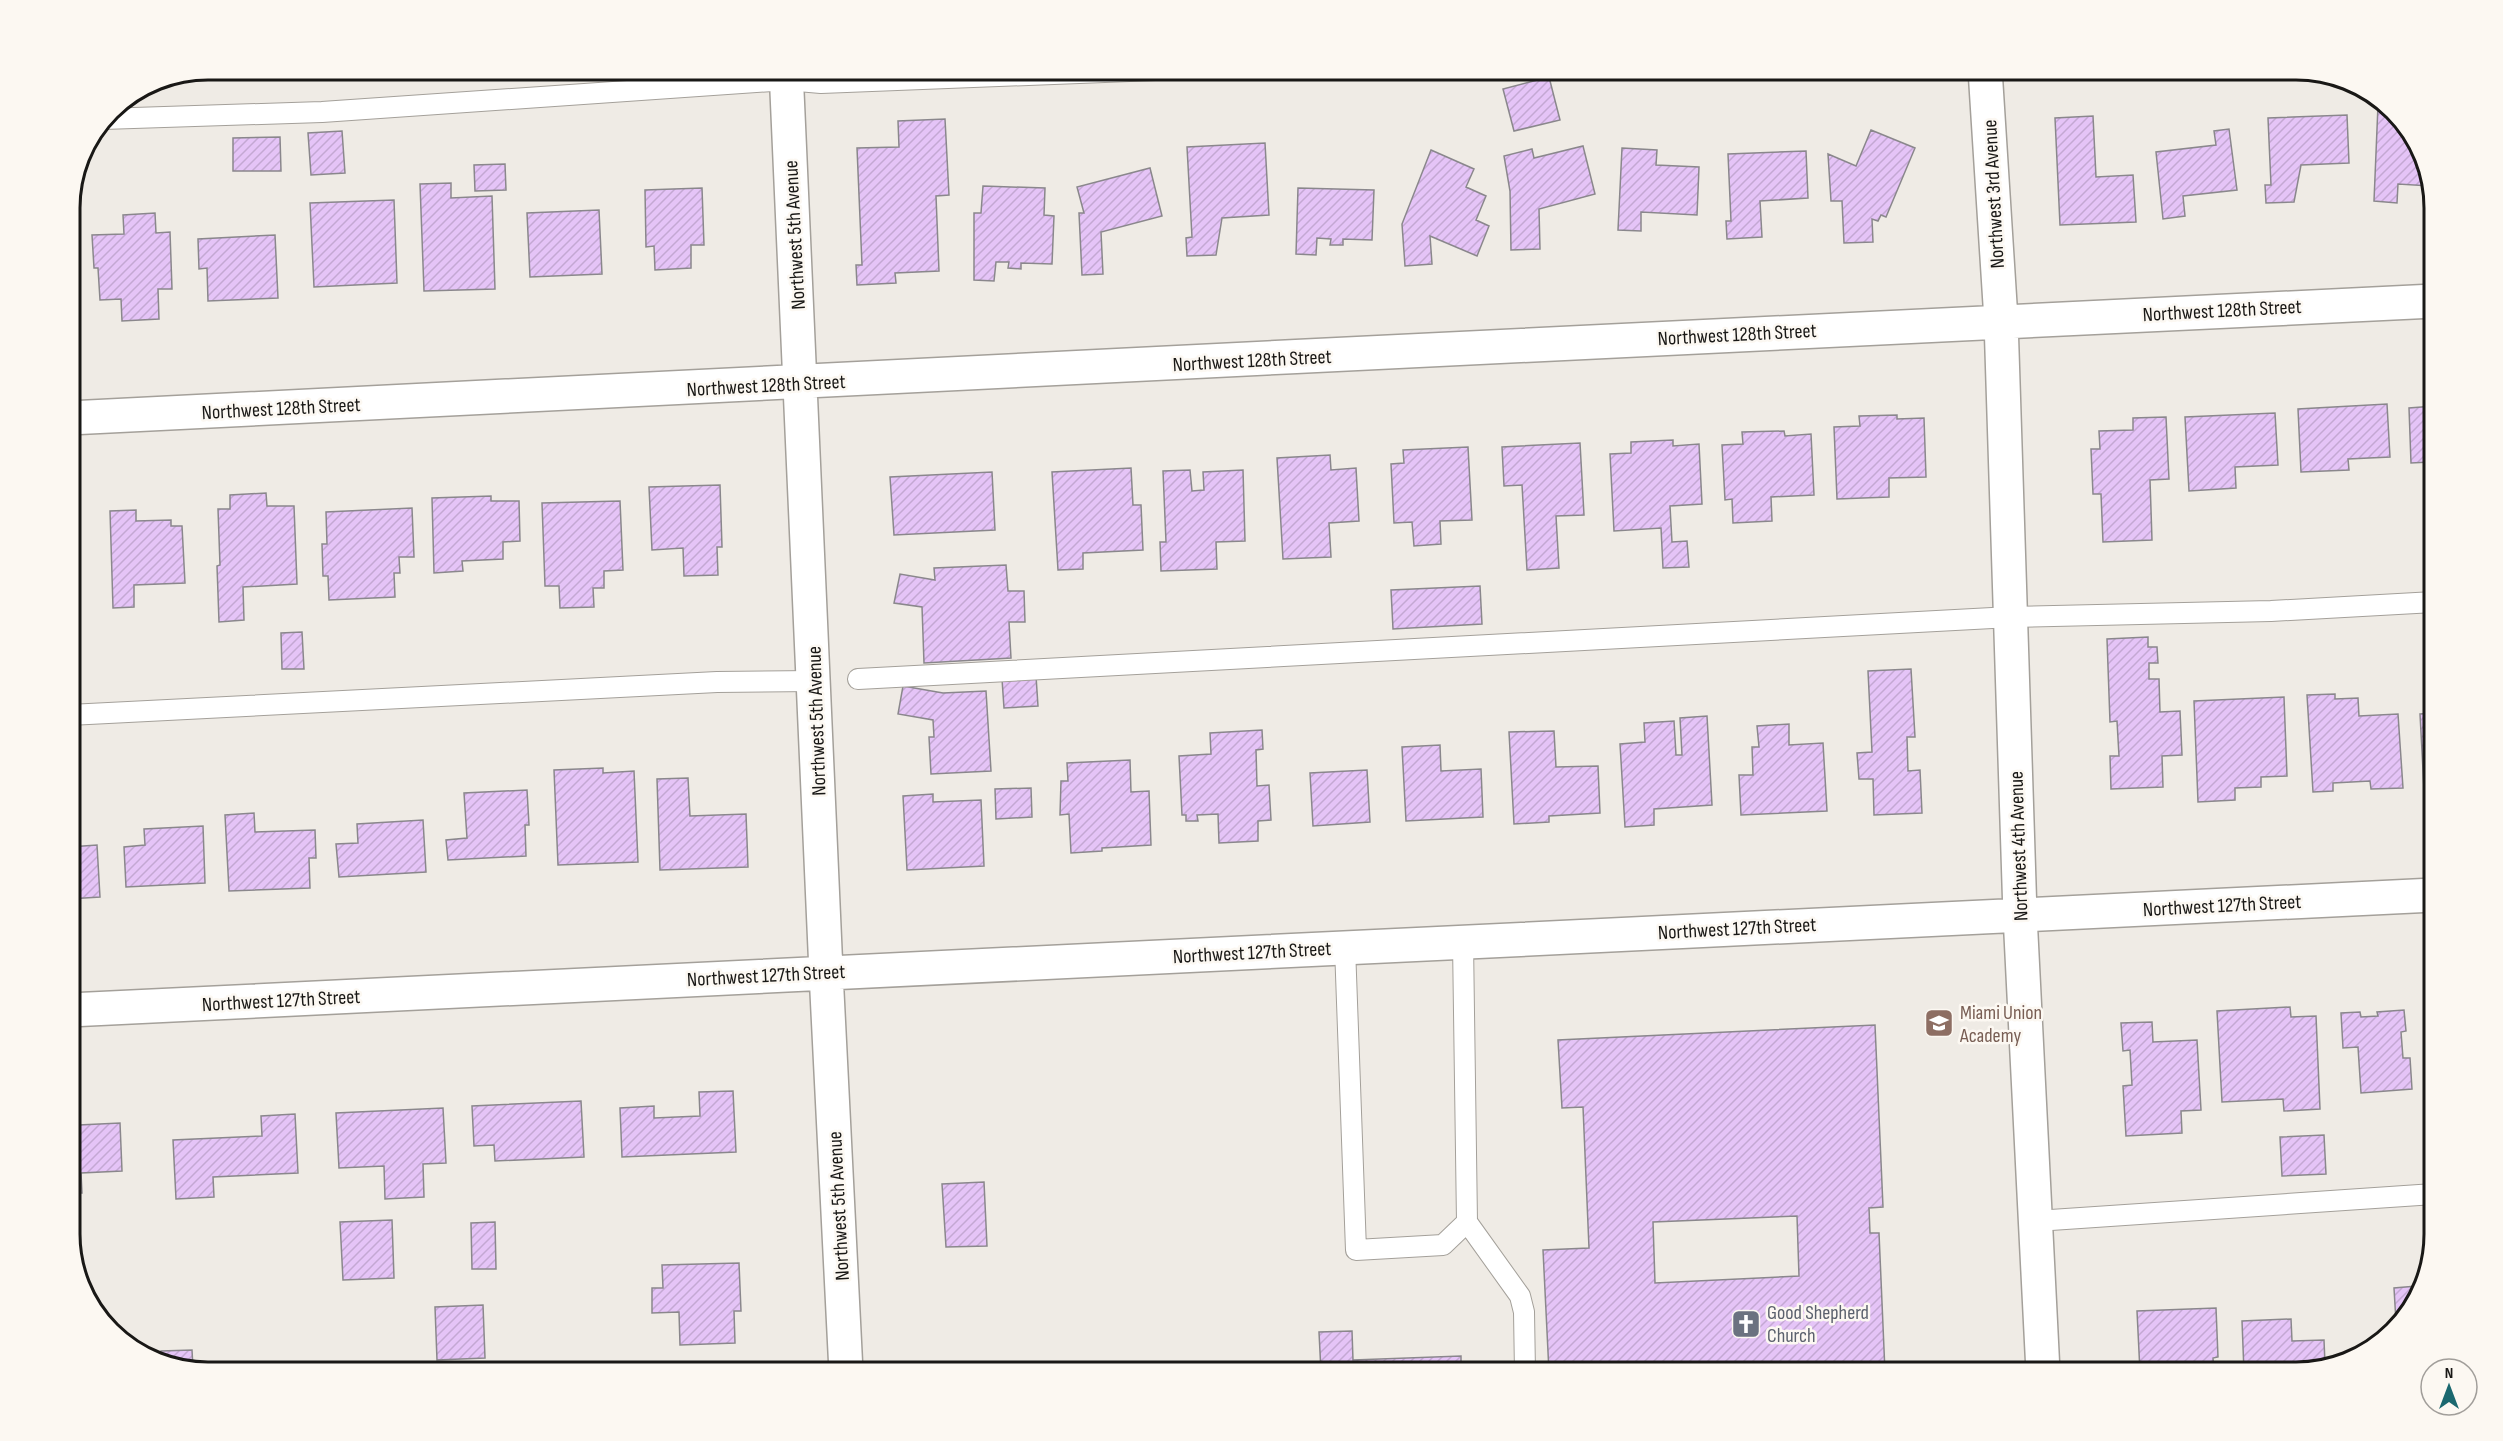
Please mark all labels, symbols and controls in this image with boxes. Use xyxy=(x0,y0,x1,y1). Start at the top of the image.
street label: Northwest 3rd Avenue xyxy=(1978,119,2010,269)
street label: Northwest 5th Avenue xyxy=(779,160,811,310)
street label: Northwest 128th Street xyxy=(2142,295,2302,327)
street label: Northwest 128th Street xyxy=(1657,319,1817,351)
street label: Northwest 128th Street xyxy=(1172,345,1332,377)
street label: Northwest 128th Street xyxy=(686,370,846,402)
street label: Northwest 128th Street xyxy=(201,393,361,425)
street label: Northwest 5th Avenue xyxy=(802,646,832,796)
street label: Northwest 4th Avenue xyxy=(2004,771,2034,921)
street label: Northwest 127th Street xyxy=(2142,890,2302,922)
street label: Northwest 127th Street xyxy=(1657,913,1817,945)
street label: Northwest 127th Street xyxy=(1172,937,1332,969)
street label: Northwest 127th Street xyxy=(686,960,846,992)
street label: Northwest 127th Street xyxy=(201,985,361,1017)
place label: Miami Union Academy xyxy=(1959,1001,2042,1048)
school or university icon: Miami Union Academy xyxy=(1923,1007,1955,1039)
street label: Northwest 5th Avenue xyxy=(823,1131,855,1281)
place label: Good Shepherd Church xyxy=(1767,1301,1869,1348)
church icon: Good Shepherd Church xyxy=(1730,1308,1762,1340)
north arrow xyxy=(2419,1357,2479,1417)
text: N xyxy=(2445,1364,2453,1383)

